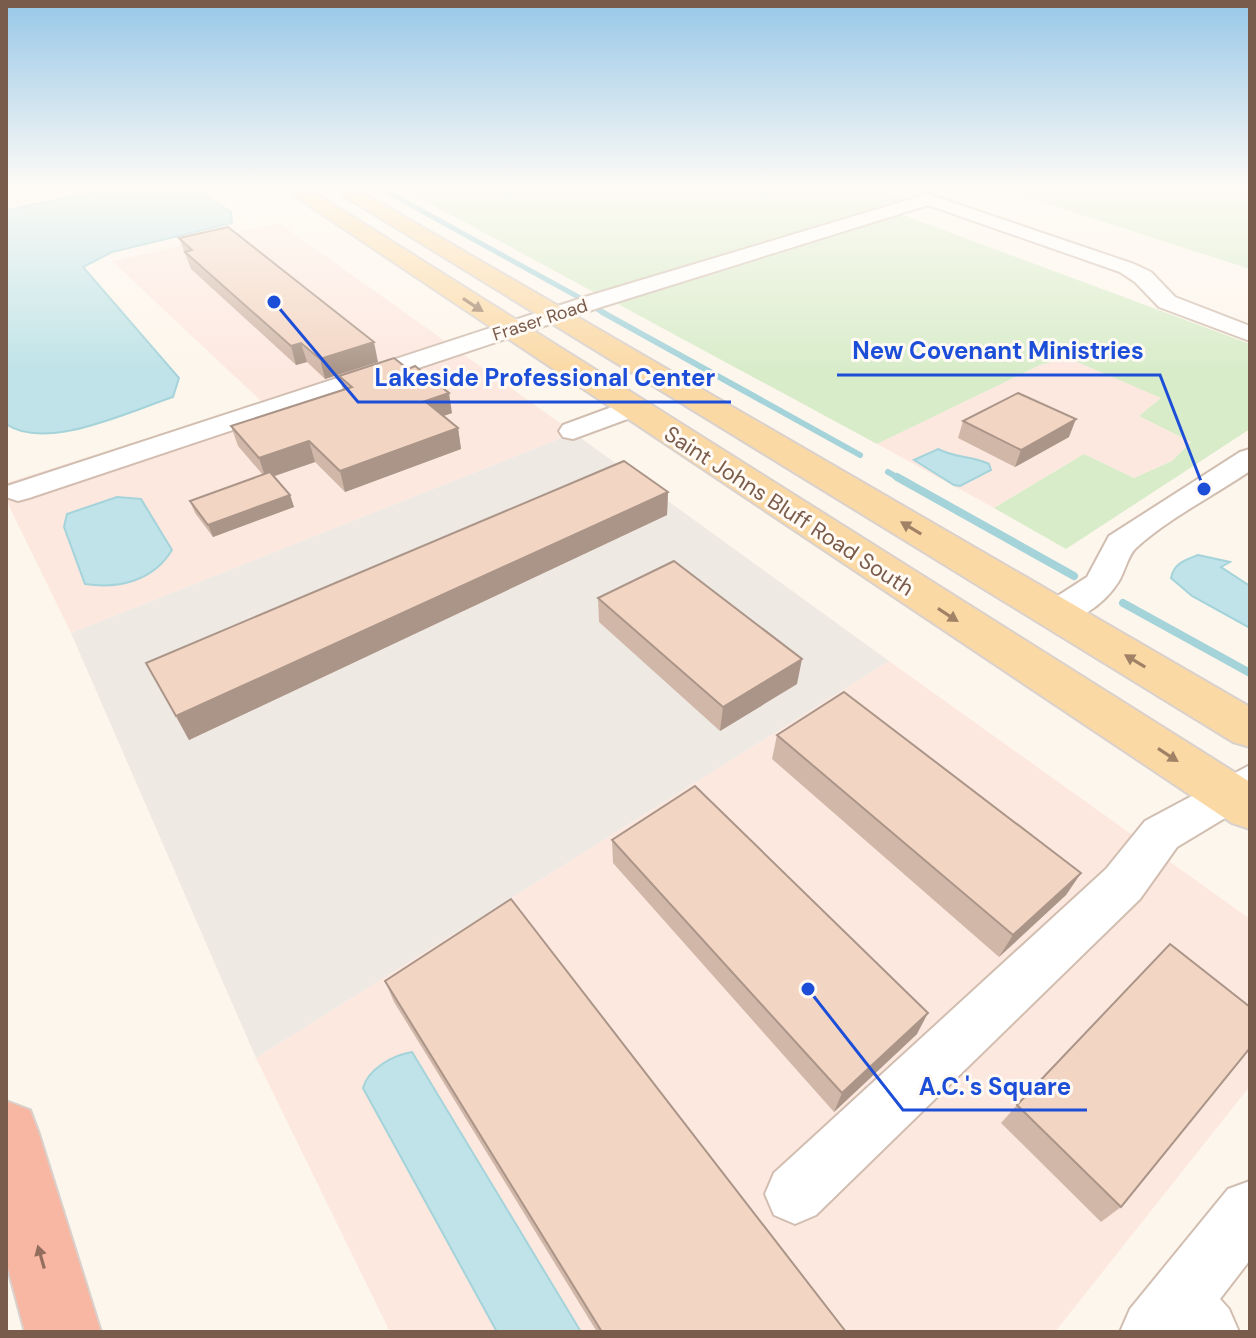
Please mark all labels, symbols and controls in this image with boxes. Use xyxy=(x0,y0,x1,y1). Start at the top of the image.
street label: Fraser Road xyxy=(489,293,591,347)
one-way arrow xyxy=(462,297,484,311)
callout: New Covenant Ministries xyxy=(837,327,1160,375)
text: New Covenant Ministries xyxy=(852,335,1144,366)
callout: Lakeside Professional Center xyxy=(358,354,731,402)
text: Lakeside Professional Center xyxy=(375,362,716,393)
street label: Saint Johns Bluff Road South xyxy=(659,419,919,603)
one-way arrow xyxy=(900,521,923,535)
one-way arrow xyxy=(938,608,959,623)
one-way arrow xyxy=(1124,654,1146,668)
one-way arrow xyxy=(1157,748,1178,763)
callout: A.C.'s Square xyxy=(903,1062,1087,1110)
text: A.C.'s Square xyxy=(919,1071,1071,1102)
one-way arrow xyxy=(34,1245,47,1269)

